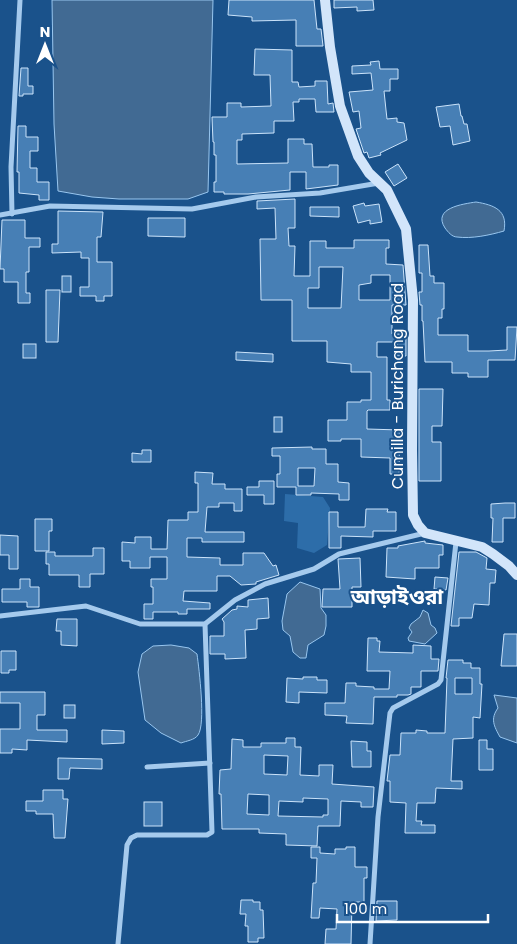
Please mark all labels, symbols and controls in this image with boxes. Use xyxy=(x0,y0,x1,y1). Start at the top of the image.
north arrow xyxy=(20,20,70,70)
text: N xyxy=(40,22,50,42)
street label: Cumilla - Burichang Road xyxy=(386,283,409,489)
district label: আড়াইওরা xyxy=(350,582,444,611)
scale bar xyxy=(337,892,488,924)
text: 100 m xyxy=(344,898,387,919)

